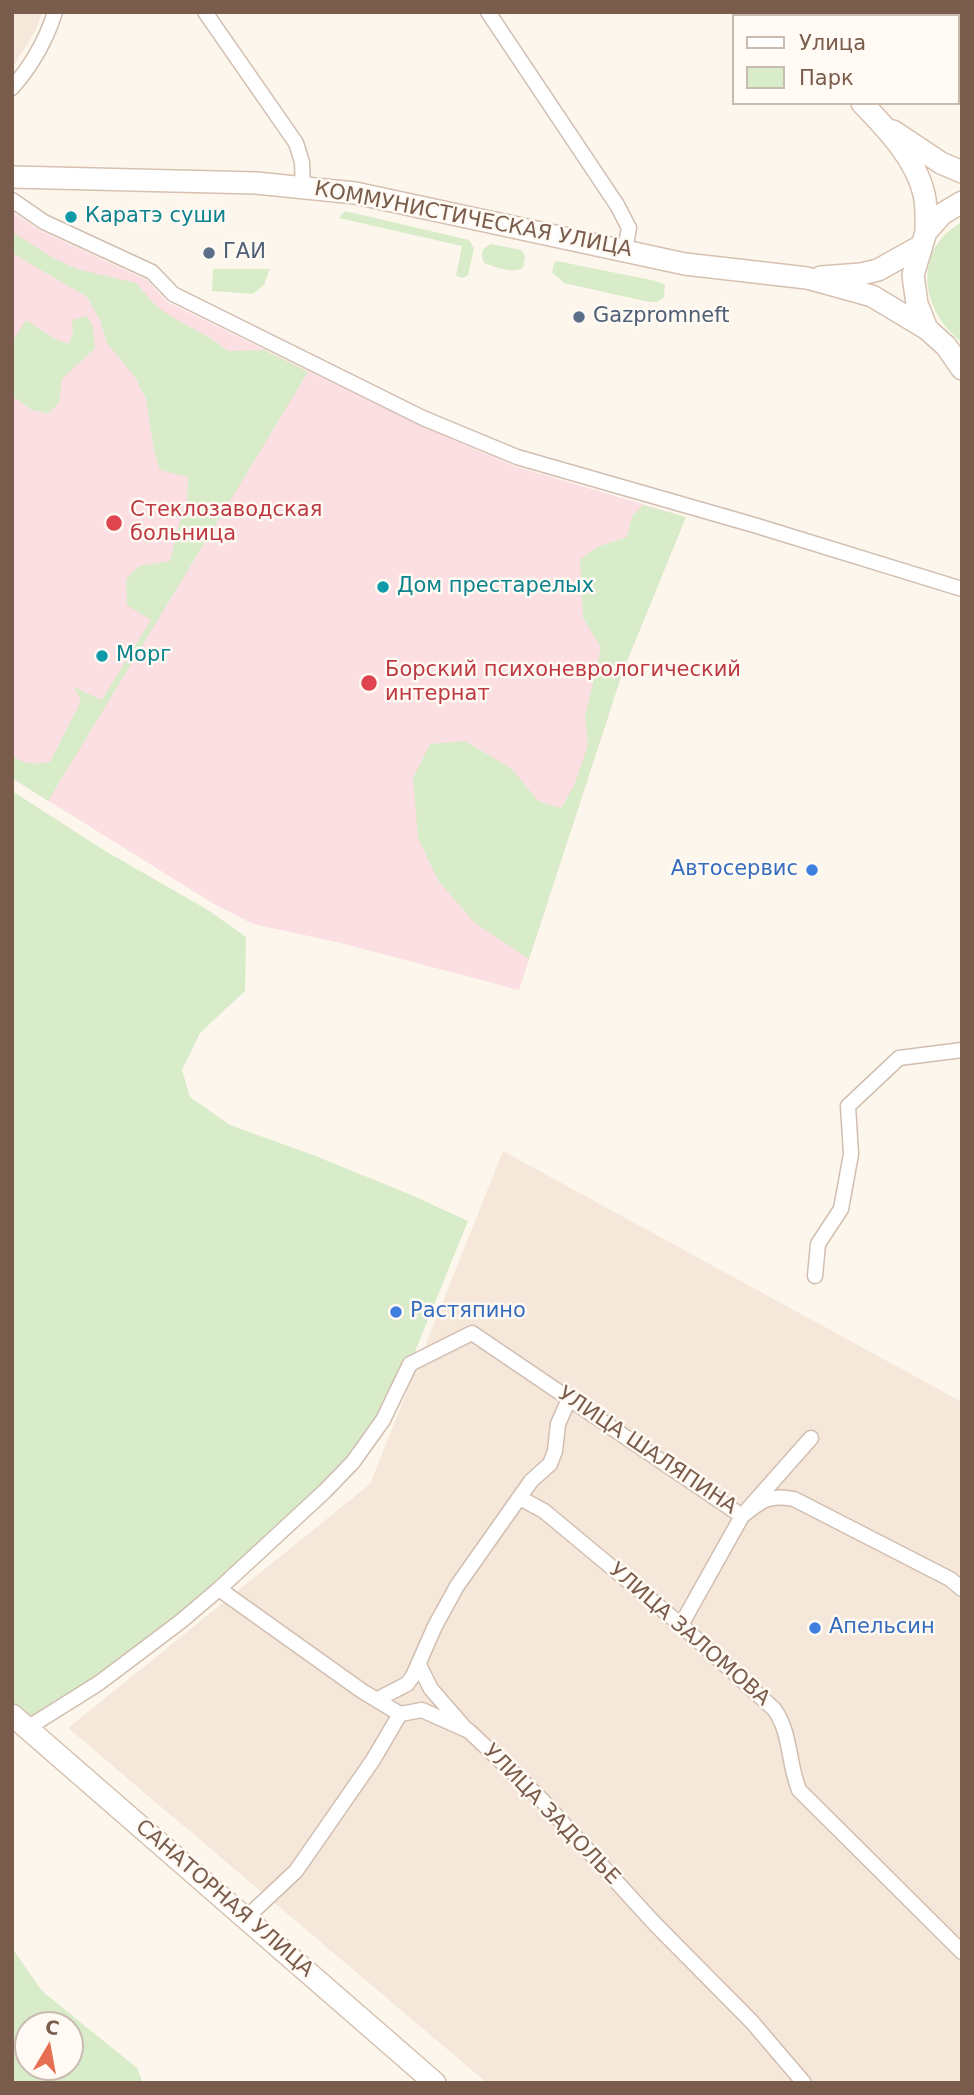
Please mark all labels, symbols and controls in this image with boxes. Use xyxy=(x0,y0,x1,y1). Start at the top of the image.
legend xyxy=(732,14,960,105)
text: Улица xyxy=(799,31,866,55)
text: Парк xyxy=(799,66,854,90)
street label: КОММУНИСТИЧЕСКАЯ УЛИЦА xyxy=(312,177,634,263)
place label: Каратэ суши xyxy=(85,204,226,230)
marker: Каратэ суши xyxy=(63,209,79,225)
place label: ГАИ xyxy=(223,240,266,266)
marker: ГАИ xyxy=(201,245,217,261)
place label: Gazpromneft xyxy=(593,304,729,330)
marker: Gazpromneft xyxy=(571,309,587,325)
place label: Стеклозаводская больница xyxy=(130,498,322,548)
marker: Стеклозаводская больница xyxy=(104,513,124,533)
place label: Дом престарелых xyxy=(397,574,594,600)
marker: Дом престарелых xyxy=(375,579,391,595)
place label: Морг xyxy=(116,643,171,669)
marker: Морг xyxy=(94,648,110,664)
place label: Борский психоневрологический интернат xyxy=(385,658,741,708)
marker: Борский психоневрологический интернат xyxy=(359,673,379,693)
place label: Автосервис xyxy=(671,857,798,883)
marker: Автосервис xyxy=(804,862,820,878)
place label: Растяпино xyxy=(410,1299,526,1325)
marker: Растяпино xyxy=(388,1304,404,1320)
street label: УЛИЦА ШАЛЯПИНА xyxy=(553,1382,741,1520)
street label: УЛИЦА ЗАЛОМОВА xyxy=(603,1558,775,1712)
place label: Апельсин xyxy=(829,1615,935,1641)
marker: Апельсин xyxy=(807,1620,823,1636)
street label: УЛИЦА ЗАДОЛЬЕ xyxy=(477,1739,625,1891)
street label: САНАТОРНАЯ УЛИЦА xyxy=(130,1815,318,1983)
north arrow xyxy=(14,2011,84,2081)
text: С xyxy=(44,2015,61,2039)

